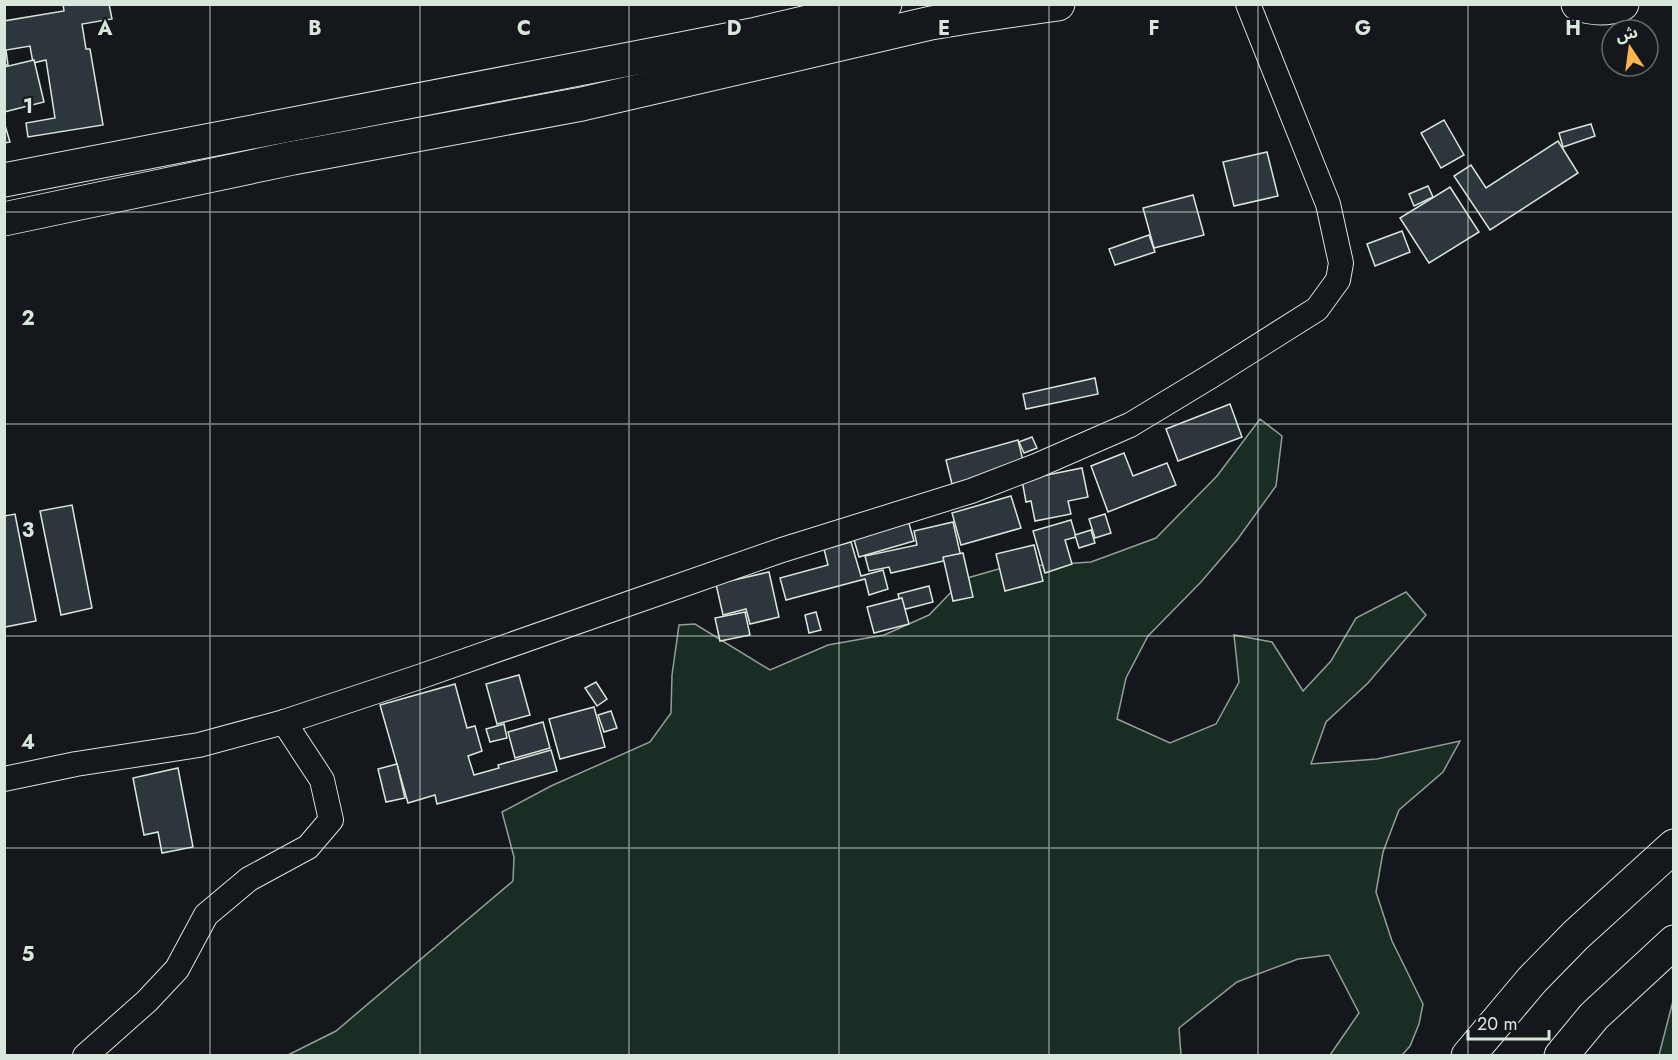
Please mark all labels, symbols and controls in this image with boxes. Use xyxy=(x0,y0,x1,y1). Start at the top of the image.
text: A xyxy=(97,14,113,43)
text: B xyxy=(308,14,322,43)
text: C xyxy=(517,14,531,43)
text: D xyxy=(727,14,741,43)
text: E xyxy=(938,14,950,43)
text: F xyxy=(1148,14,1160,43)
text: G xyxy=(1355,14,1371,43)
text: H xyxy=(1565,14,1581,43)
north arrow xyxy=(1600,18,1660,78)
text: ش xyxy=(1613,20,1640,48)
text: 1 xyxy=(23,92,33,121)
text: 2 xyxy=(21,304,35,333)
text: 3 xyxy=(22,516,34,545)
text: 4 xyxy=(21,728,35,757)
text: 5 xyxy=(22,940,35,969)
scale bar xyxy=(1468,1003,1549,1041)
text: 20 m xyxy=(1477,1011,1517,1037)

